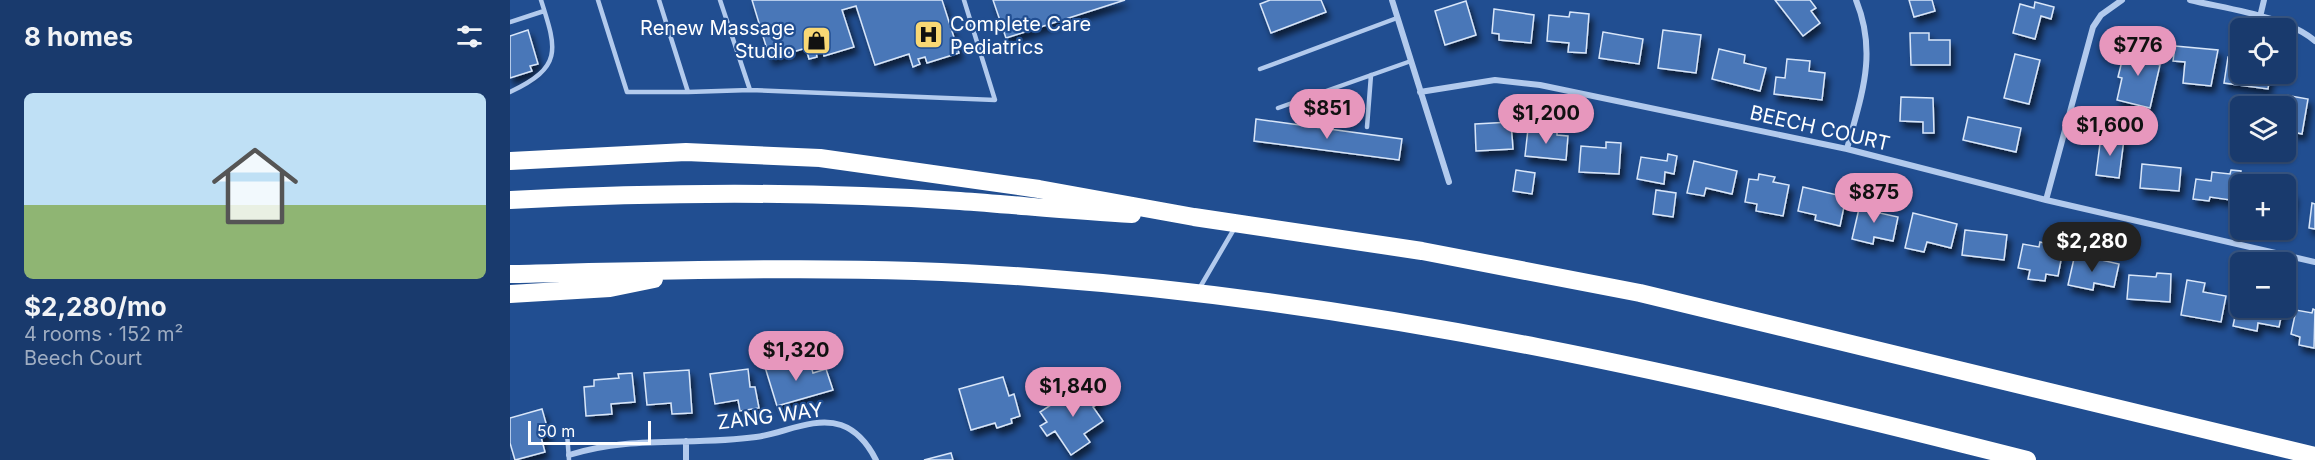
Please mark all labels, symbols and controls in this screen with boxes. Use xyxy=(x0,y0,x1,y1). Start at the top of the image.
place label: Complete Care Pediatrics xyxy=(950,12,1091,59)
place label: Renew Massage Studio xyxy=(640,16,795,63)
map controls xyxy=(2230,18,2296,318)
button: locate xyxy=(2230,18,2296,84)
hospital icon: Complete Care Pediatrics xyxy=(913,19,945,51)
icon: filters xyxy=(453,20,486,53)
text: 8 homes xyxy=(24,21,133,52)
shop icon: Renew Massage Studio xyxy=(800,24,832,56)
pin: $776 xyxy=(2102,26,2174,77)
text: $776 xyxy=(2113,33,2163,57)
pin: $851 xyxy=(1291,89,1363,140)
pin: $1,200 xyxy=(1497,94,1595,145)
text: $851 xyxy=(1303,96,1351,120)
button: layers xyxy=(2230,96,2296,162)
street label: BEECH COURT xyxy=(1748,100,1892,156)
text: $1,200 xyxy=(1512,101,1580,125)
pin: $1,600 xyxy=(2061,106,2159,157)
text: $1,600 xyxy=(2076,113,2144,137)
icon: home xyxy=(201,132,309,240)
pin: $875 xyxy=(1838,173,1910,224)
button: + xyxy=(2230,174,2296,240)
text: $875 xyxy=(1849,180,1899,204)
pin: $2,280 xyxy=(2043,222,2141,273)
text: $2,280 xyxy=(2056,229,2128,253)
button: − xyxy=(2230,252,2296,318)
text: $2,280/mo xyxy=(24,291,167,322)
text: 4 rooms · 152 m² xyxy=(24,322,183,346)
pin: $1,320 xyxy=(747,331,845,382)
text: $1,320 xyxy=(763,338,829,362)
text: Beech Court xyxy=(24,346,142,370)
pin: $1,840 xyxy=(1024,367,1122,418)
text: $1,840 xyxy=(1039,374,1107,398)
street label: ZANG WAY xyxy=(716,398,825,434)
scale bar xyxy=(528,418,651,446)
text: 50 m xyxy=(537,421,575,441)

